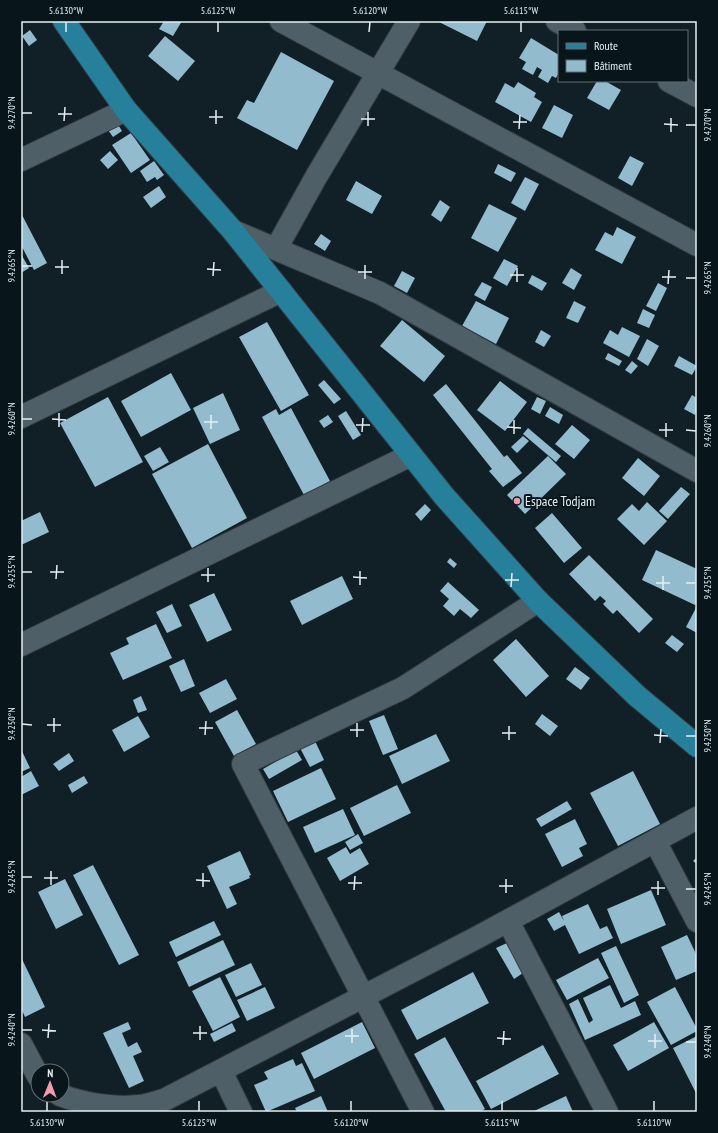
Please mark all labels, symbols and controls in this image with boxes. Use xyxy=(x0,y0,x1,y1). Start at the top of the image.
text: 5.6130°W xyxy=(49,4,83,17)
text: 5.6125°W xyxy=(201,4,235,17)
text: 5.6120°W xyxy=(353,4,387,17)
text: 5.6115°W xyxy=(504,4,538,17)
legend xyxy=(558,30,688,82)
text: Route xyxy=(594,38,618,53)
text: Bâtiment xyxy=(594,58,632,73)
text: 9.4270°N xyxy=(5,96,18,130)
text: 9.4270°N xyxy=(701,108,714,142)
text: 9.4265°N xyxy=(5,249,18,283)
text: 9.4265°N xyxy=(701,261,714,295)
text: 9.4260°N xyxy=(5,402,18,436)
text: 9.4260°N xyxy=(701,414,714,448)
place label: Espace Todjam xyxy=(525,492,595,510)
marker: Espace Todjam xyxy=(512,496,522,506)
text: 9.4255°N xyxy=(5,555,18,589)
text: 9.4255°N xyxy=(701,566,714,600)
text: 9.4250°N xyxy=(5,707,18,741)
text: 9.4250°N xyxy=(701,719,714,753)
text: 9.4245°N xyxy=(5,860,18,894)
text: 9.4245°N xyxy=(701,872,714,906)
text: 9.4240°N xyxy=(5,1013,18,1047)
text: 9.4240°N xyxy=(701,1025,714,1059)
north arrow xyxy=(30,1063,70,1103)
text: N xyxy=(47,1066,53,1080)
text: 5.6130°W xyxy=(30,1116,64,1129)
text: 5.6125°W xyxy=(182,1116,216,1129)
text: 5.6120°W xyxy=(334,1116,368,1129)
text: 5.6115°W xyxy=(485,1116,519,1129)
text: 5.6110°W xyxy=(637,1116,671,1129)

